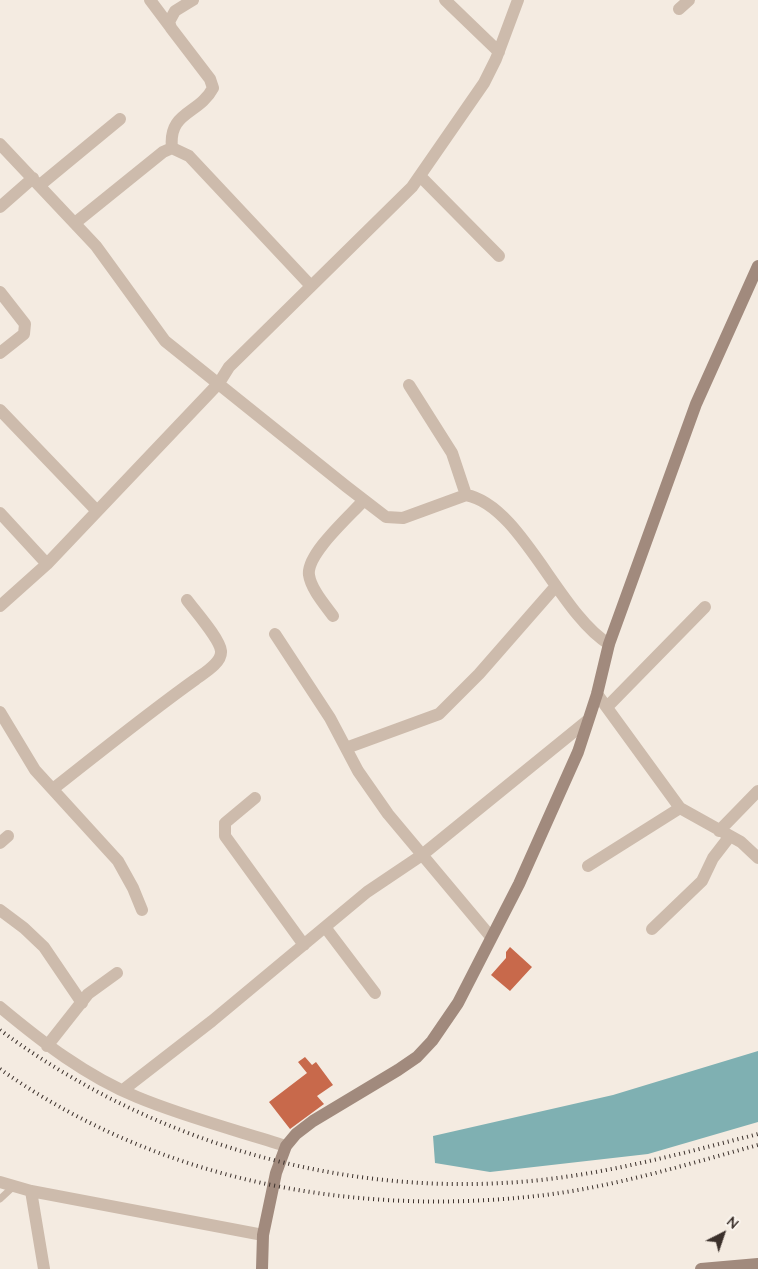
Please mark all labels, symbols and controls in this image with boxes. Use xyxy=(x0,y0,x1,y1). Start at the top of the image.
north arrow xyxy=(698,1209,748,1259)
text: N xyxy=(723,1213,743,1233)

